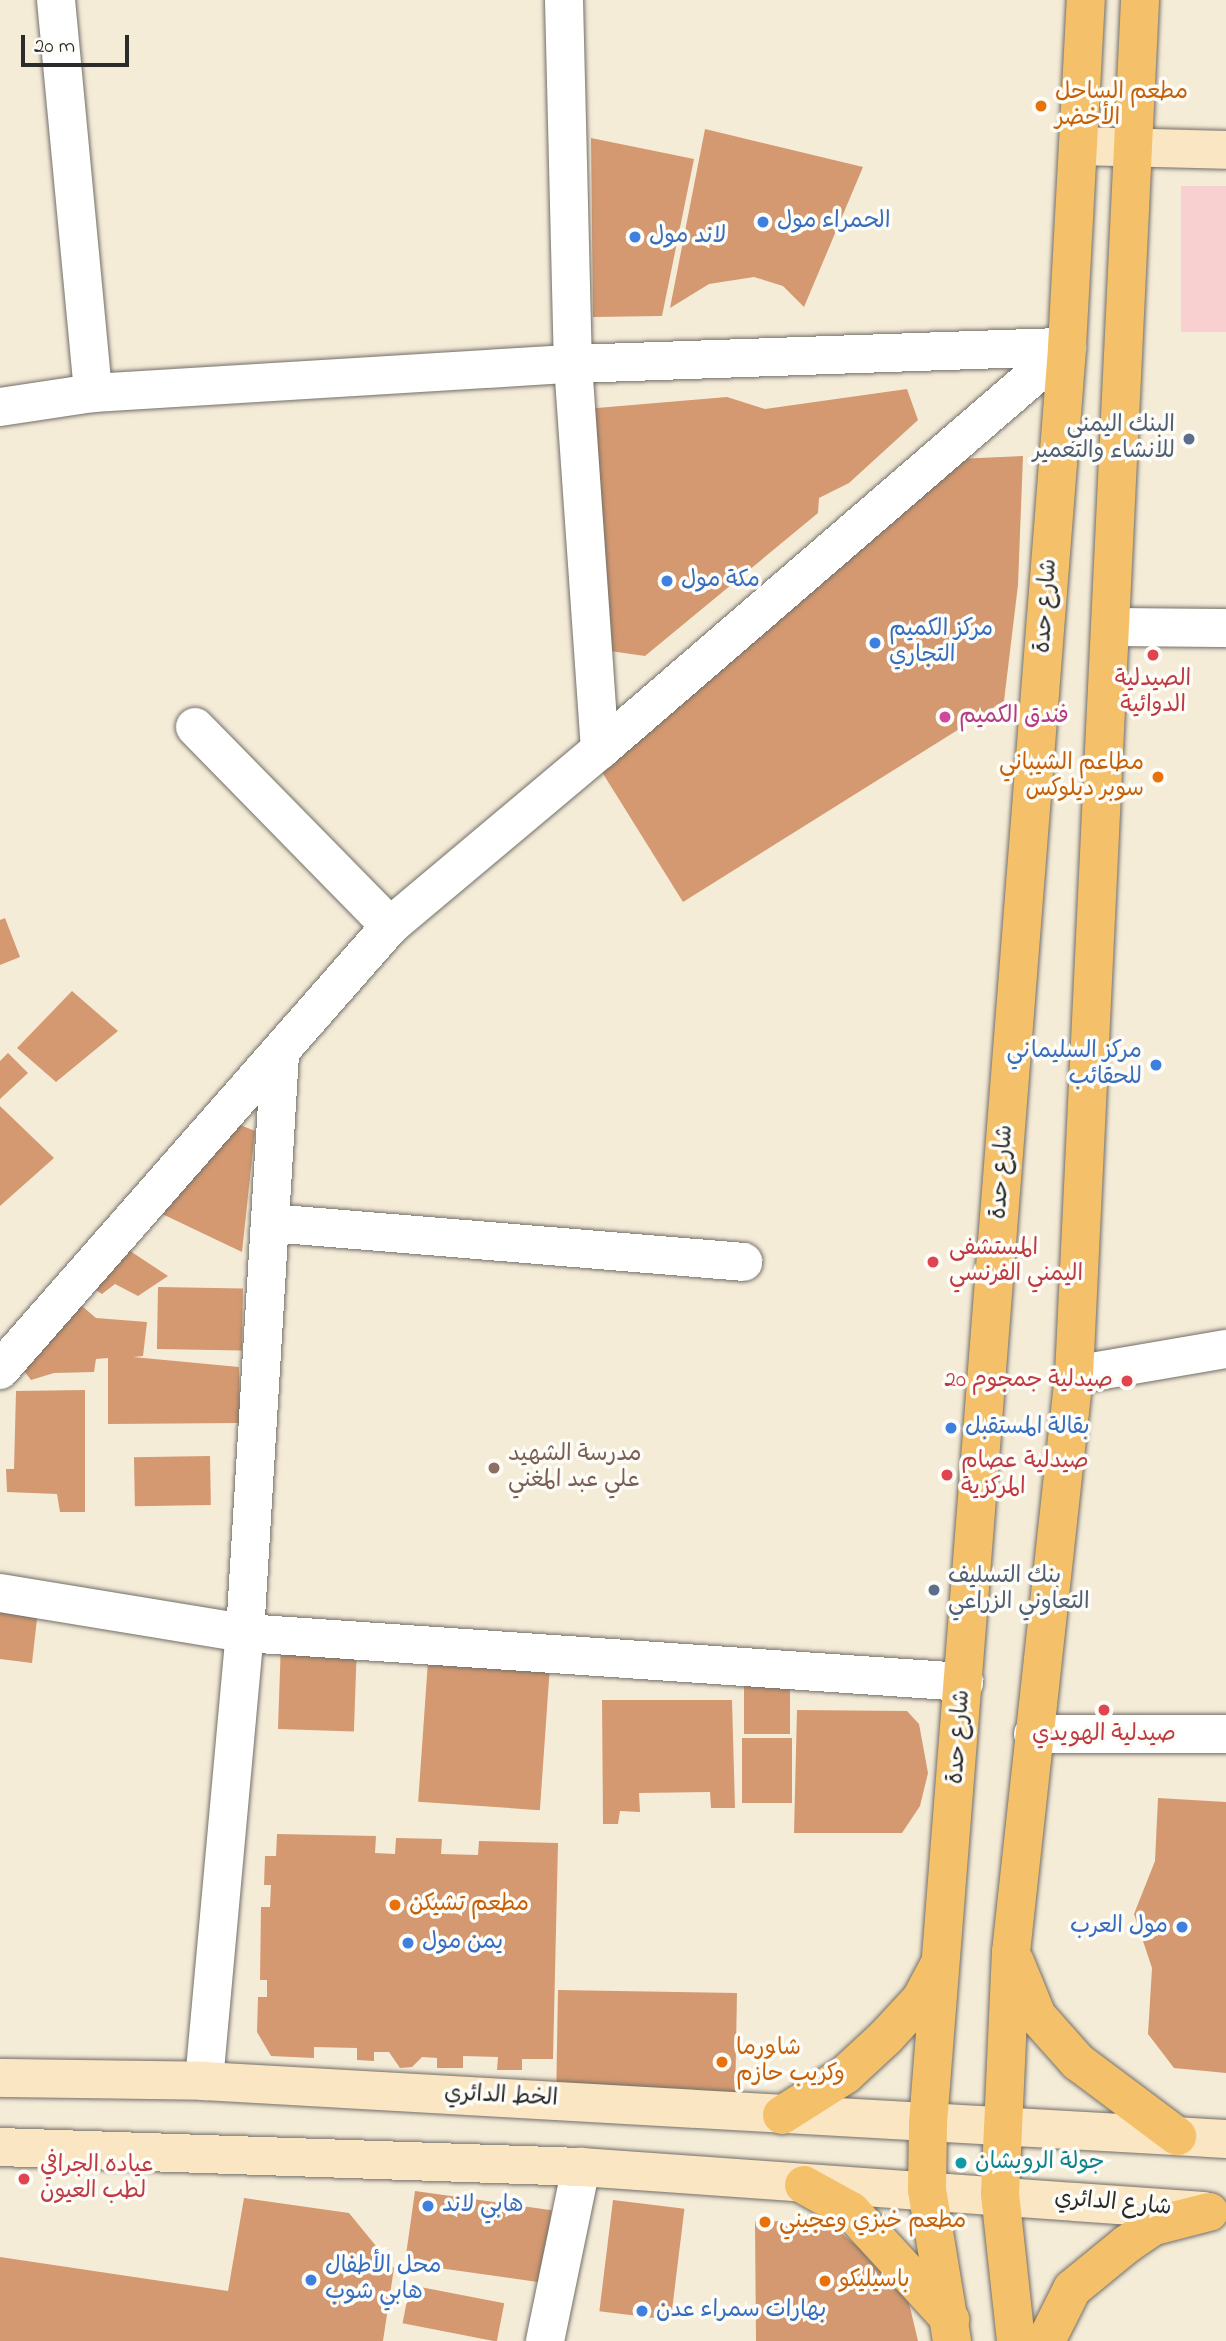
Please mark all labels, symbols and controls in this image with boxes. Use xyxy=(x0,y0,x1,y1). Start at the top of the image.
scale bar xyxy=(24,21,133,65)
text: 20 m xyxy=(34,32,75,62)
place label: مطعم الساحل الأخضر xyxy=(1055,79,1188,133)
marker: مطعم الساحل الأخضر xyxy=(1033,98,1049,114)
place label: الحمراء مول xyxy=(777,208,890,236)
marker: الحمراء مول xyxy=(755,214,771,230)
place label: لاند مول xyxy=(649,223,726,251)
marker: لاند مول xyxy=(627,229,643,245)
place label: البنك اليمني للانشاء والتعمير xyxy=(1033,412,1175,466)
marker: البنك اليمني للانشاء والتعمير xyxy=(1181,431,1197,447)
street label: شارع حدة xyxy=(1030,558,1064,654)
place label: مكة مول xyxy=(681,567,760,595)
marker: مكة مول xyxy=(659,573,675,589)
place label: مركز الكميم التجاري xyxy=(889,616,993,670)
marker: مركز الكميم التجاري xyxy=(867,635,883,651)
marker: الصيدلية الدوائية xyxy=(1145,647,1161,663)
place label: الصيدلية الدوائية xyxy=(1115,666,1191,720)
place label: فندق الكميم xyxy=(959,703,1069,731)
marker: فندق الكميم xyxy=(937,709,953,725)
place label: مطاعم الشيباني سوبر ديلوكس xyxy=(999,750,1144,804)
marker: مطاعم الشيباني سوبر ديلوكس xyxy=(1150,769,1166,785)
place label: مركز السليماني للحقائب xyxy=(1006,1038,1142,1092)
marker: مركز السليماني للحقائب xyxy=(1148,1057,1164,1073)
street label: شارع حدة xyxy=(986,1124,1020,1220)
place label: المستشفى اليمني الفرنسي xyxy=(949,1235,1083,1289)
marker: المستشفى اليمني الفرنسي xyxy=(923,1252,943,1272)
place label: صيدلية جمجوم 20 xyxy=(944,1367,1113,1395)
marker: صيدلية جمجوم 20 xyxy=(1119,1373,1135,1389)
place label: بقالة المستقبل xyxy=(965,1414,1090,1442)
marker: بقالة المستقبل xyxy=(943,1420,959,1436)
place label: مدرسة الشهيد علي عبد المغني xyxy=(508,1441,642,1495)
place label: صيدلية عصام المركزية xyxy=(961,1448,1089,1502)
marker: مدرسة الشهيد علي عبد المغني xyxy=(486,1460,502,1476)
marker: صيدلية عصام المركزية xyxy=(939,1467,955,1483)
place label: بنك التسليف التعاوني الزراعي xyxy=(948,1563,1090,1617)
marker: بنك التسليف التعاوني الزراعي xyxy=(926,1582,942,1598)
street label: شارع حدة xyxy=(943,1689,977,1785)
marker: صيدلية الهويدي xyxy=(1096,1702,1112,1718)
place label: صيدلية الهويدي xyxy=(1032,1721,1176,1749)
place label: مطعم تشيكن xyxy=(409,1891,529,1919)
marker: مطعم تشيكن xyxy=(387,1897,403,1913)
place label: مول العرب xyxy=(1070,1913,1168,1941)
marker: مول العرب xyxy=(1174,1919,1190,1935)
place label: يمن مول xyxy=(422,1929,503,1957)
marker: يمن مول xyxy=(400,1935,416,1951)
place label: شاورما وكريب حازم xyxy=(736,2035,845,2089)
marker: شاورما وكريب حازم xyxy=(714,2054,730,2070)
street label: الخط الدائري xyxy=(443,2080,559,2114)
place label: جولة الرويشان xyxy=(975,2149,1105,2177)
place label: عياده الجرافي لطب العيون xyxy=(40,2152,153,2206)
marker: جولة الرويشان xyxy=(953,2155,969,2171)
marker: عياده الجرافي لطب العيون xyxy=(14,2169,34,2189)
street label: شارع الدائري xyxy=(1053,2185,1173,2223)
place label: هابي لاند xyxy=(442,2192,524,2220)
marker: هابي لاند xyxy=(420,2198,436,2214)
place label: مطعم خبزي وعجيني xyxy=(779,2208,966,2236)
marker: مطعم خبزي وعجيني xyxy=(757,2214,773,2230)
place label: محل الأطفال هابي شوب xyxy=(325,2253,441,2307)
place label: باسيليكو xyxy=(839,2267,910,2295)
marker: محل الأطفال هابي شوب xyxy=(303,2272,319,2288)
marker: باسيليكو xyxy=(817,2273,833,2289)
place label: بهارات سمراء عدن xyxy=(656,2297,826,2325)
marker: بهارات سمراء عدن xyxy=(634,2303,650,2319)

